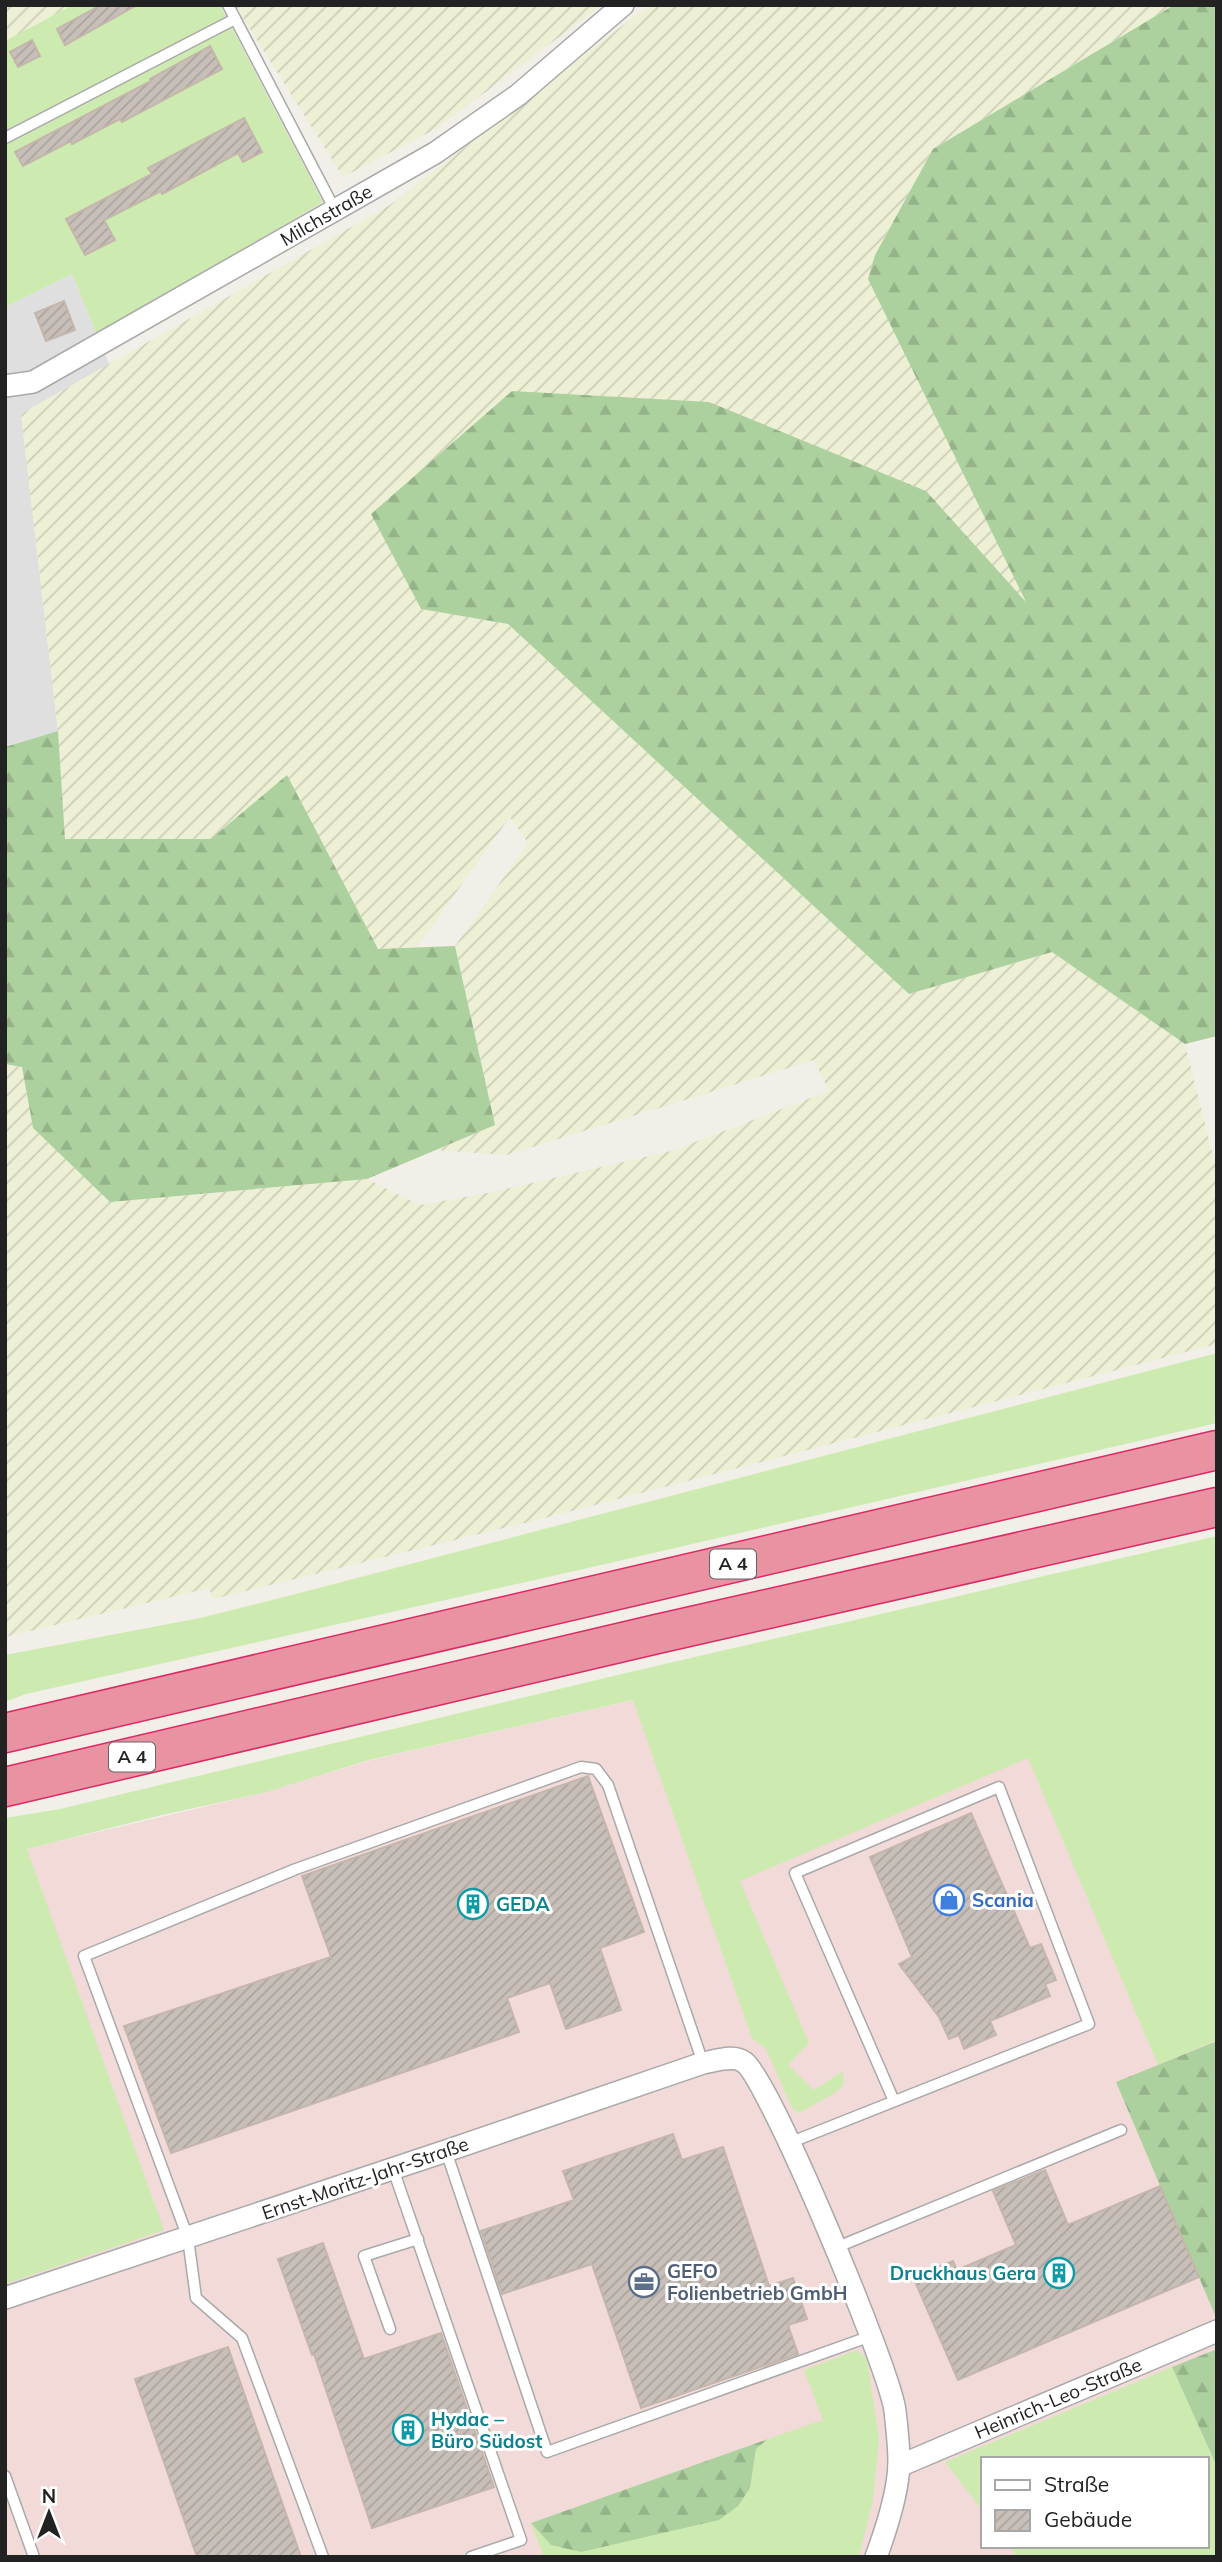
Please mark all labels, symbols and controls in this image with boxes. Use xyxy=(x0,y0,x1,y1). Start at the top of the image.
street label: Milchstraße xyxy=(276,179,376,251)
road number: A 4 xyxy=(710,1549,756,1578)
road number: A 4 xyxy=(109,1742,155,1772)
shop icon: Scania xyxy=(932,1883,966,1917)
building icon: GEDA xyxy=(456,1887,490,1921)
place label: Scania xyxy=(972,1888,1034,1912)
place label: GEDA xyxy=(496,1892,551,1916)
street label: Ernst-Moritz-Jahr-Straße xyxy=(258,2131,472,2225)
building icon: Druckhaus Gera xyxy=(1042,2256,1076,2290)
place label: GEFO Folienbetrieb GmbH xyxy=(667,2259,847,2305)
place label: Druckhaus Gera xyxy=(890,2261,1036,2285)
office icon: GEFO Folienbetrieb GmbH xyxy=(627,2265,661,2299)
street label: Heinrich-Leo-Straße xyxy=(971,2352,1145,2444)
place label: Hydac – Büro Südost xyxy=(431,2407,542,2453)
building icon: Hydac – Büro Südost xyxy=(391,2413,425,2447)
legend xyxy=(981,2457,1208,2548)
text: Straße xyxy=(1044,2471,1109,2497)
north arrow xyxy=(14,2478,84,2548)
text: N xyxy=(42,2484,56,2508)
text: Gebäude xyxy=(1044,2506,1132,2532)

